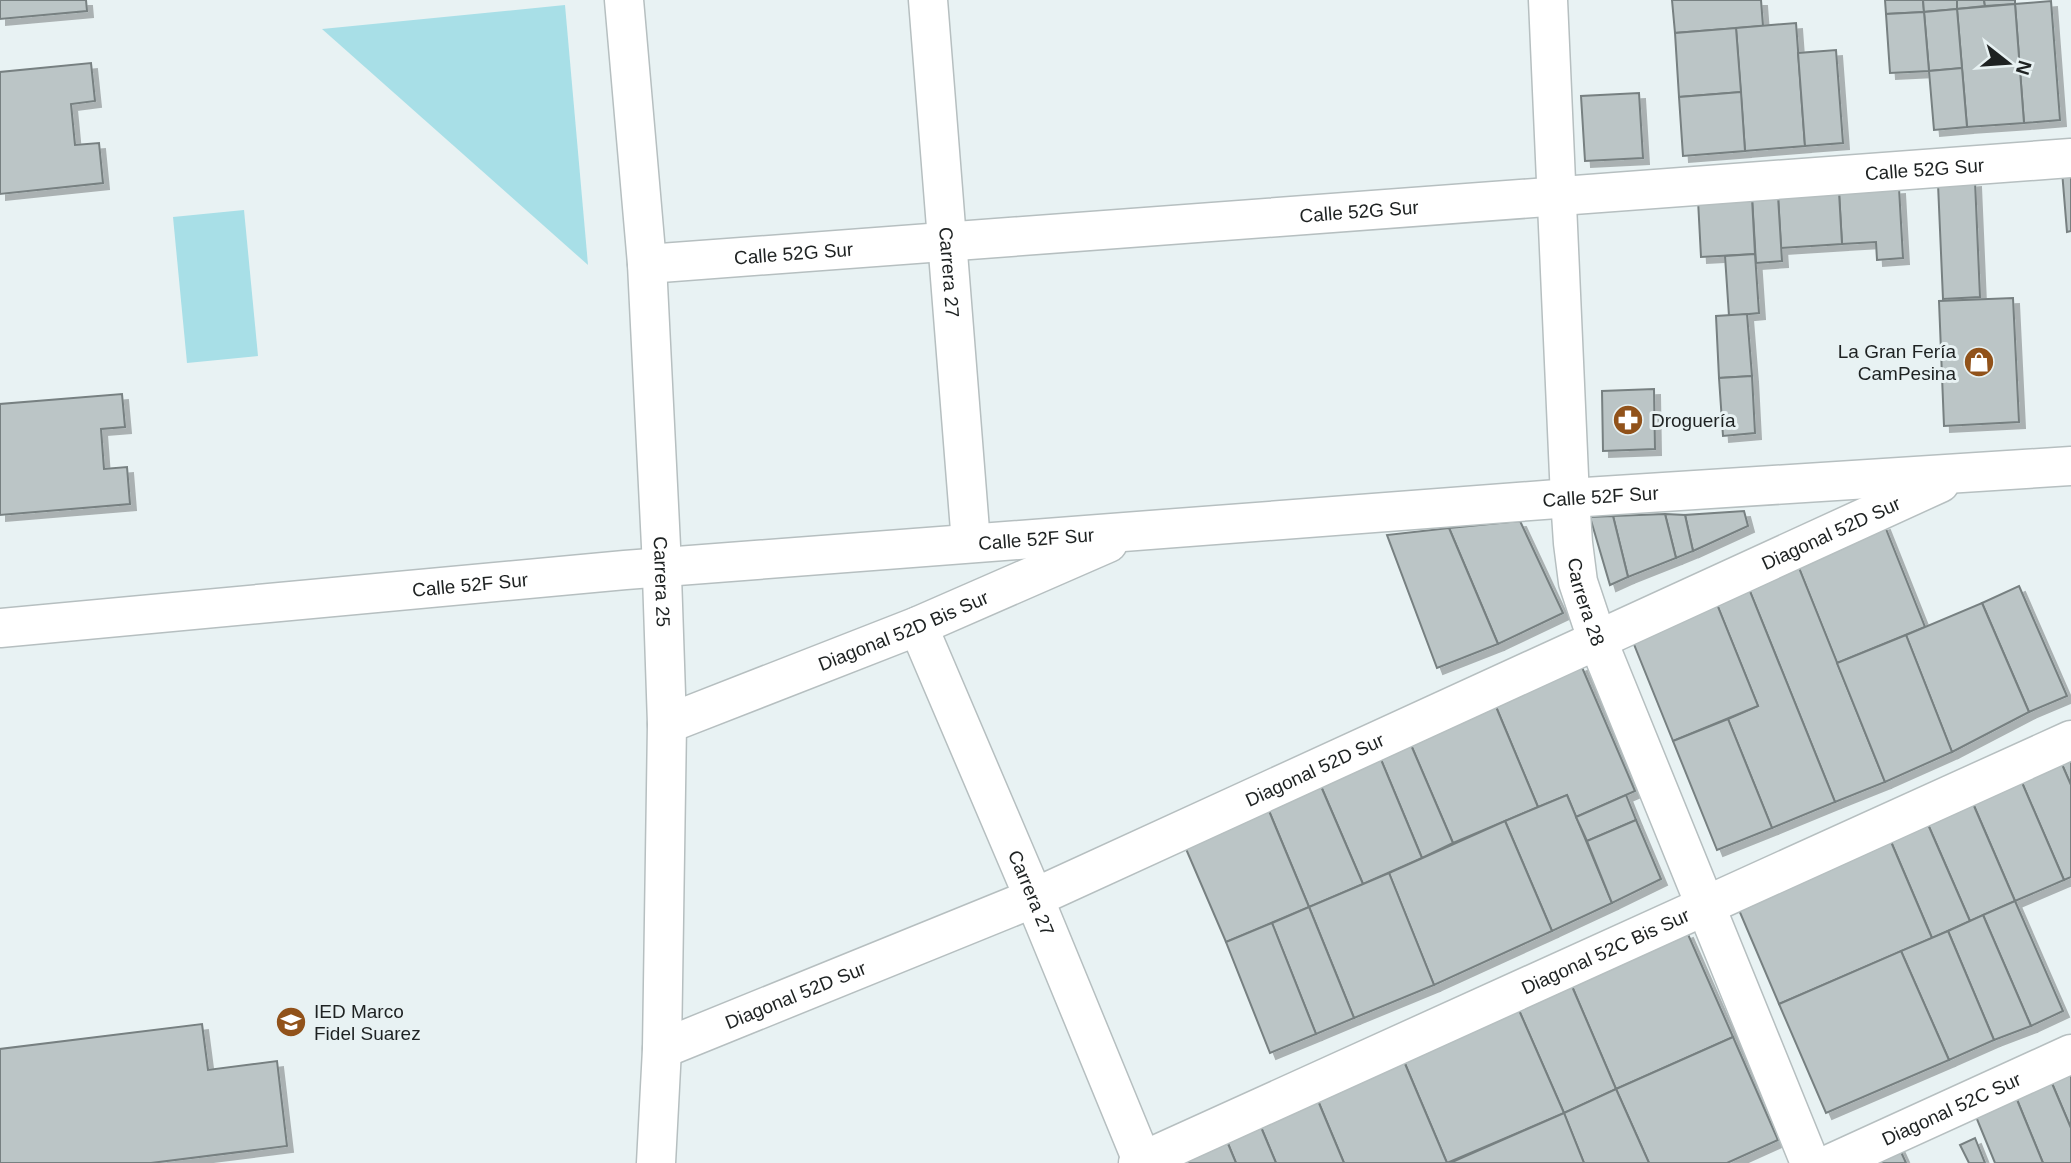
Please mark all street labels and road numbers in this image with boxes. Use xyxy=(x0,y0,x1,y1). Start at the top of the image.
street label: Calle 52G Sur xyxy=(1864,154,1985,184)
street label: Calle 52G Sur xyxy=(1299,196,1420,226)
street label: Carrera 27 xyxy=(935,226,964,318)
street label: Calle 52G Sur xyxy=(733,238,855,268)
street label: Calle 52F Sur xyxy=(1542,482,1660,511)
street label: Diagonal 52D Sur xyxy=(1758,492,1904,574)
street label: Calle 52F Sur xyxy=(977,524,1096,554)
street label: Carrera 25 xyxy=(650,536,674,627)
street label: Carrera 28 xyxy=(1564,557,1609,649)
street label: Calle 52F Sur xyxy=(411,568,530,600)
street label: Diagonal 52D Bis Sur xyxy=(815,586,992,674)
street label: Diagonal 52D Sur xyxy=(1242,728,1388,810)
street label: Carrera 27 xyxy=(1004,847,1059,939)
street label: Diagonal 52C Bis Sur xyxy=(1518,904,1693,998)
street label: Diagonal 52D Sur xyxy=(722,957,870,1033)
street label: Diagonal 52C Sur xyxy=(1879,1068,2024,1149)

